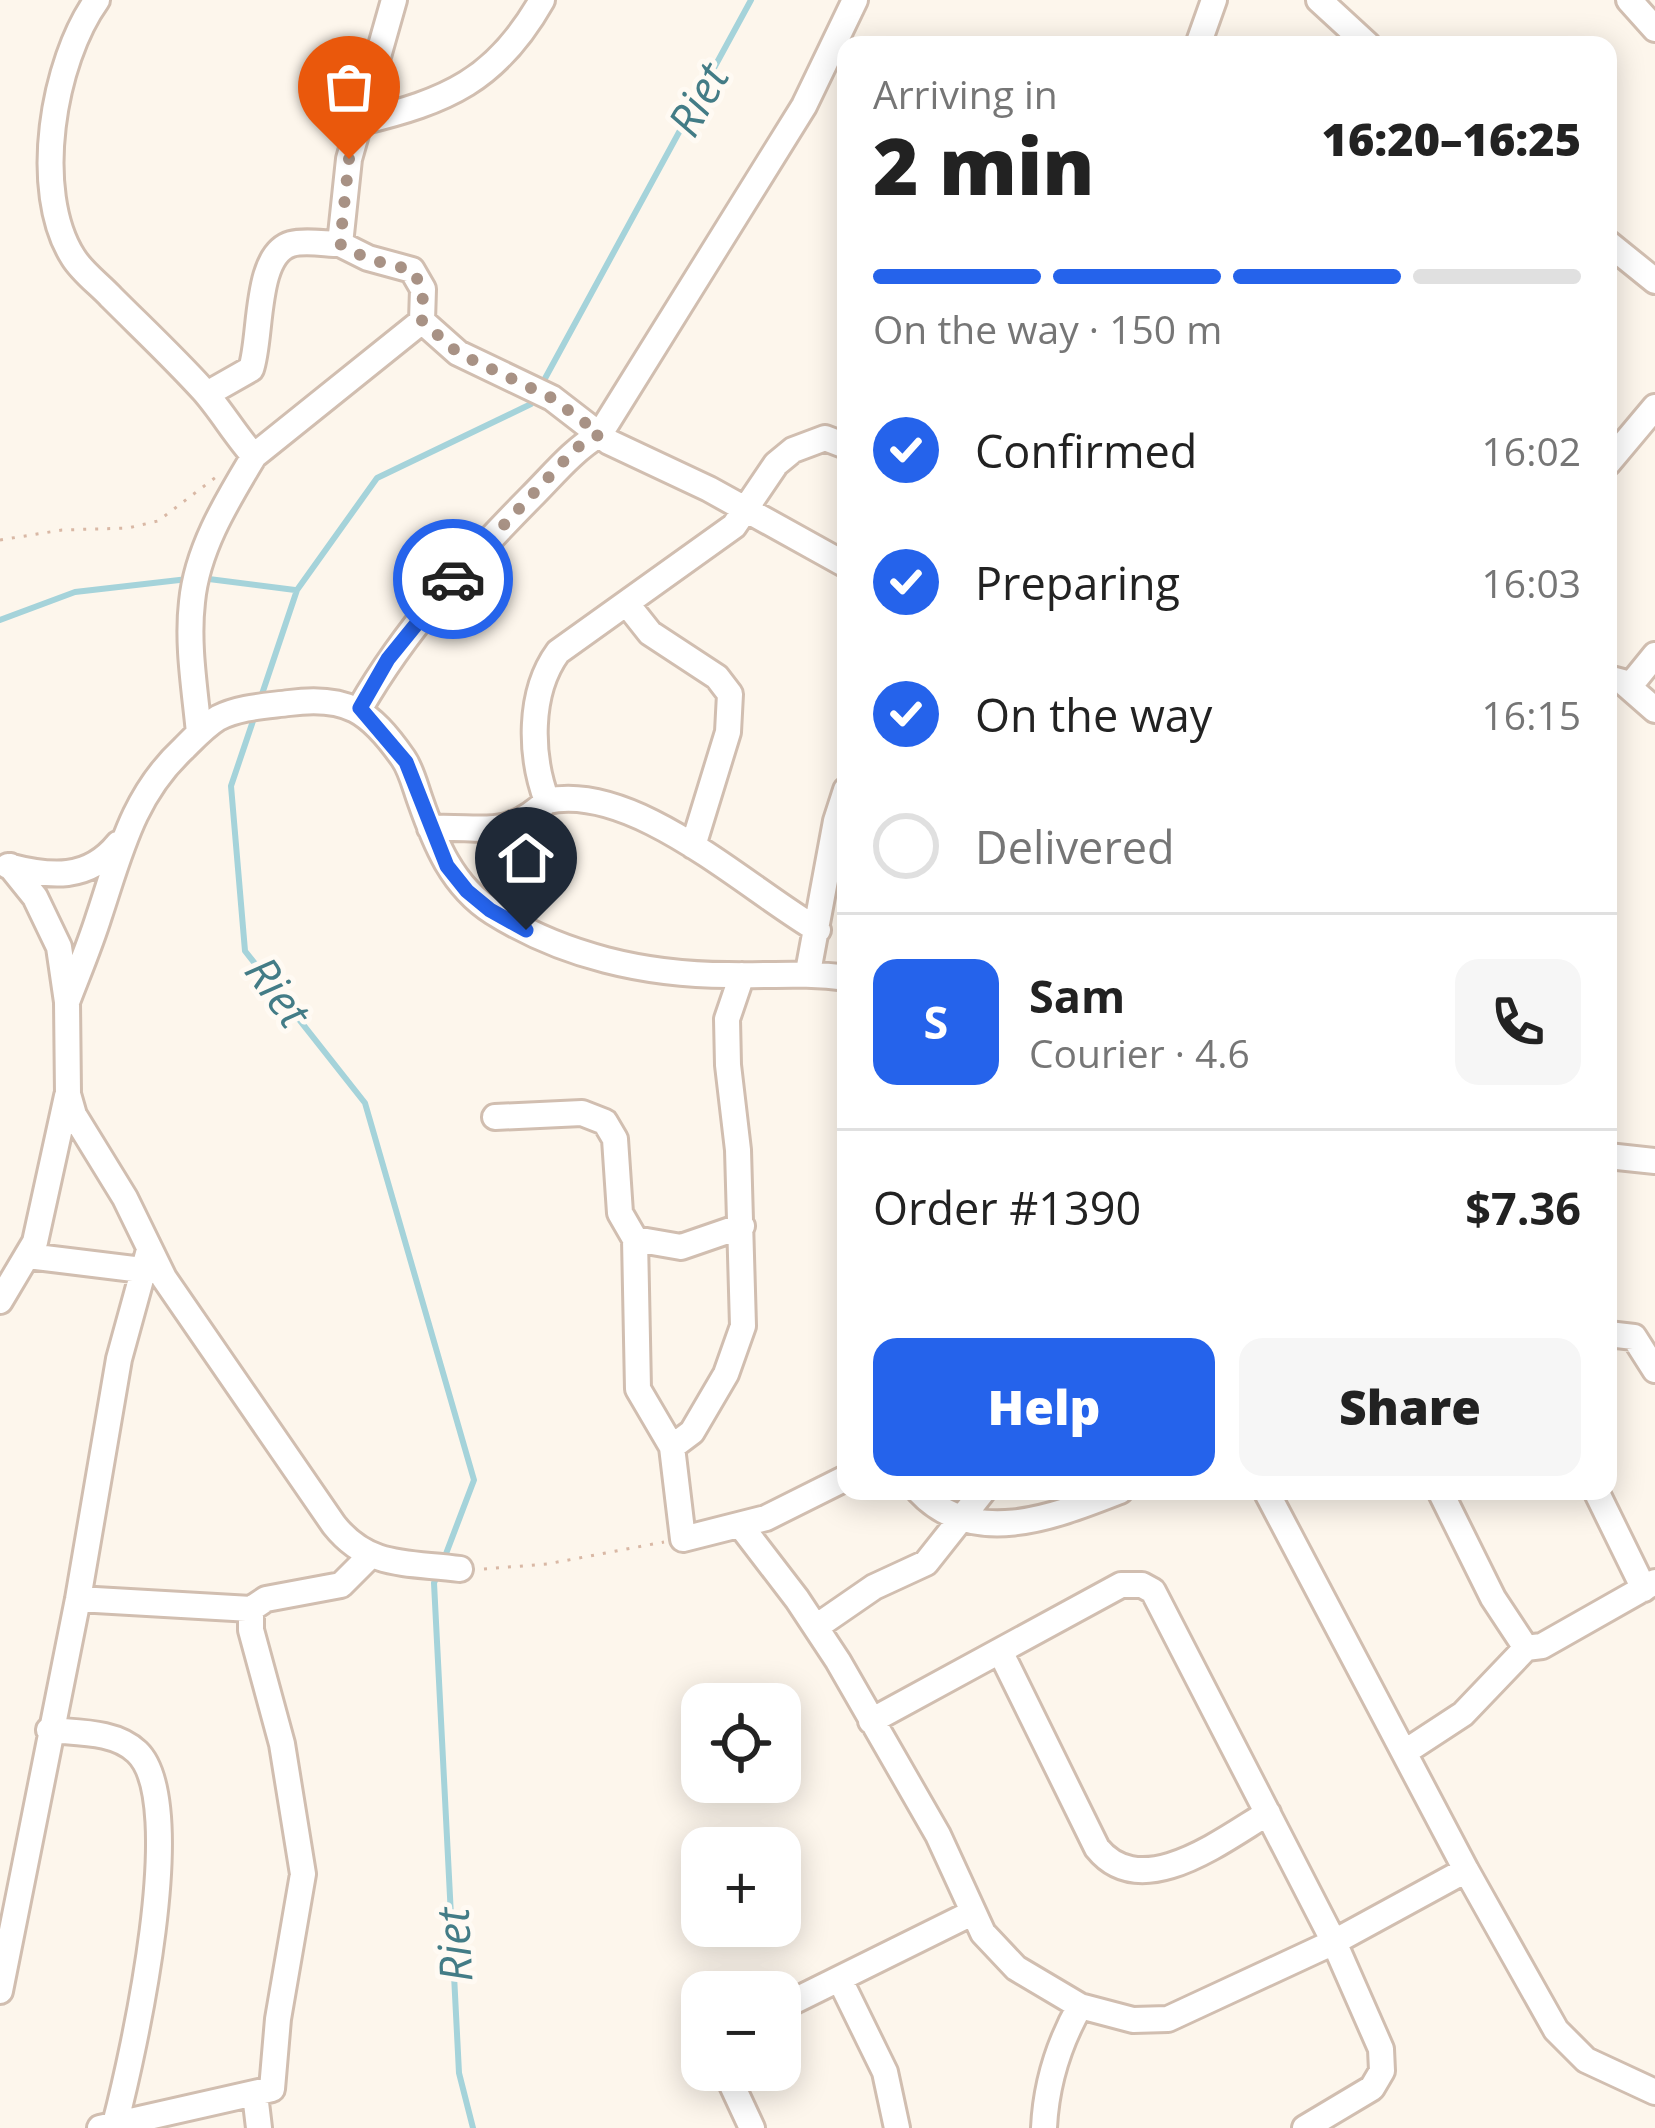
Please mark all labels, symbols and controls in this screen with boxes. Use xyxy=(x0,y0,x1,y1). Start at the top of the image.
pin xyxy=(298,36,400,159)
water label: Riet xyxy=(652,50,743,146)
icon: bag xyxy=(316,54,382,120)
text: Arriving in xyxy=(873,67,1058,120)
text: 16:20–16:25 xyxy=(1322,108,1581,169)
text: 2 min xyxy=(873,112,1095,218)
text: On the way · 150 m xyxy=(873,302,1222,355)
icon: check xyxy=(873,417,939,483)
text: Confirmed xyxy=(975,420,1197,481)
text: 16:02 xyxy=(1482,424,1581,477)
courier xyxy=(393,519,513,639)
icon: car xyxy=(420,546,486,612)
icon: check xyxy=(873,549,939,615)
text: Preparing xyxy=(975,552,1180,613)
text: 16:03 xyxy=(1482,556,1581,609)
icon: check xyxy=(873,681,939,747)
text: On the way xyxy=(975,684,1212,745)
text: 16:15 xyxy=(1482,688,1581,741)
pin xyxy=(475,807,577,930)
text: Delivered xyxy=(975,816,1175,877)
icon: home xyxy=(493,825,559,891)
water label: Riet xyxy=(232,943,327,1041)
button: phone xyxy=(1455,959,1581,1085)
text: Sam xyxy=(1029,965,1125,1026)
text: S xyxy=(924,991,948,1052)
text: Courier · 4.6 xyxy=(1029,1026,1250,1079)
text: Order #1390 xyxy=(873,1177,1141,1238)
text: $7.36 xyxy=(1465,1177,1581,1238)
button: Help xyxy=(873,1338,1215,1476)
button: Share xyxy=(1239,1338,1581,1476)
map controls xyxy=(681,1683,801,2091)
button: locate xyxy=(681,1683,801,1803)
button: + xyxy=(681,1827,801,1947)
water label: Riet xyxy=(420,1904,485,1984)
button: − xyxy=(681,1971,801,2091)

